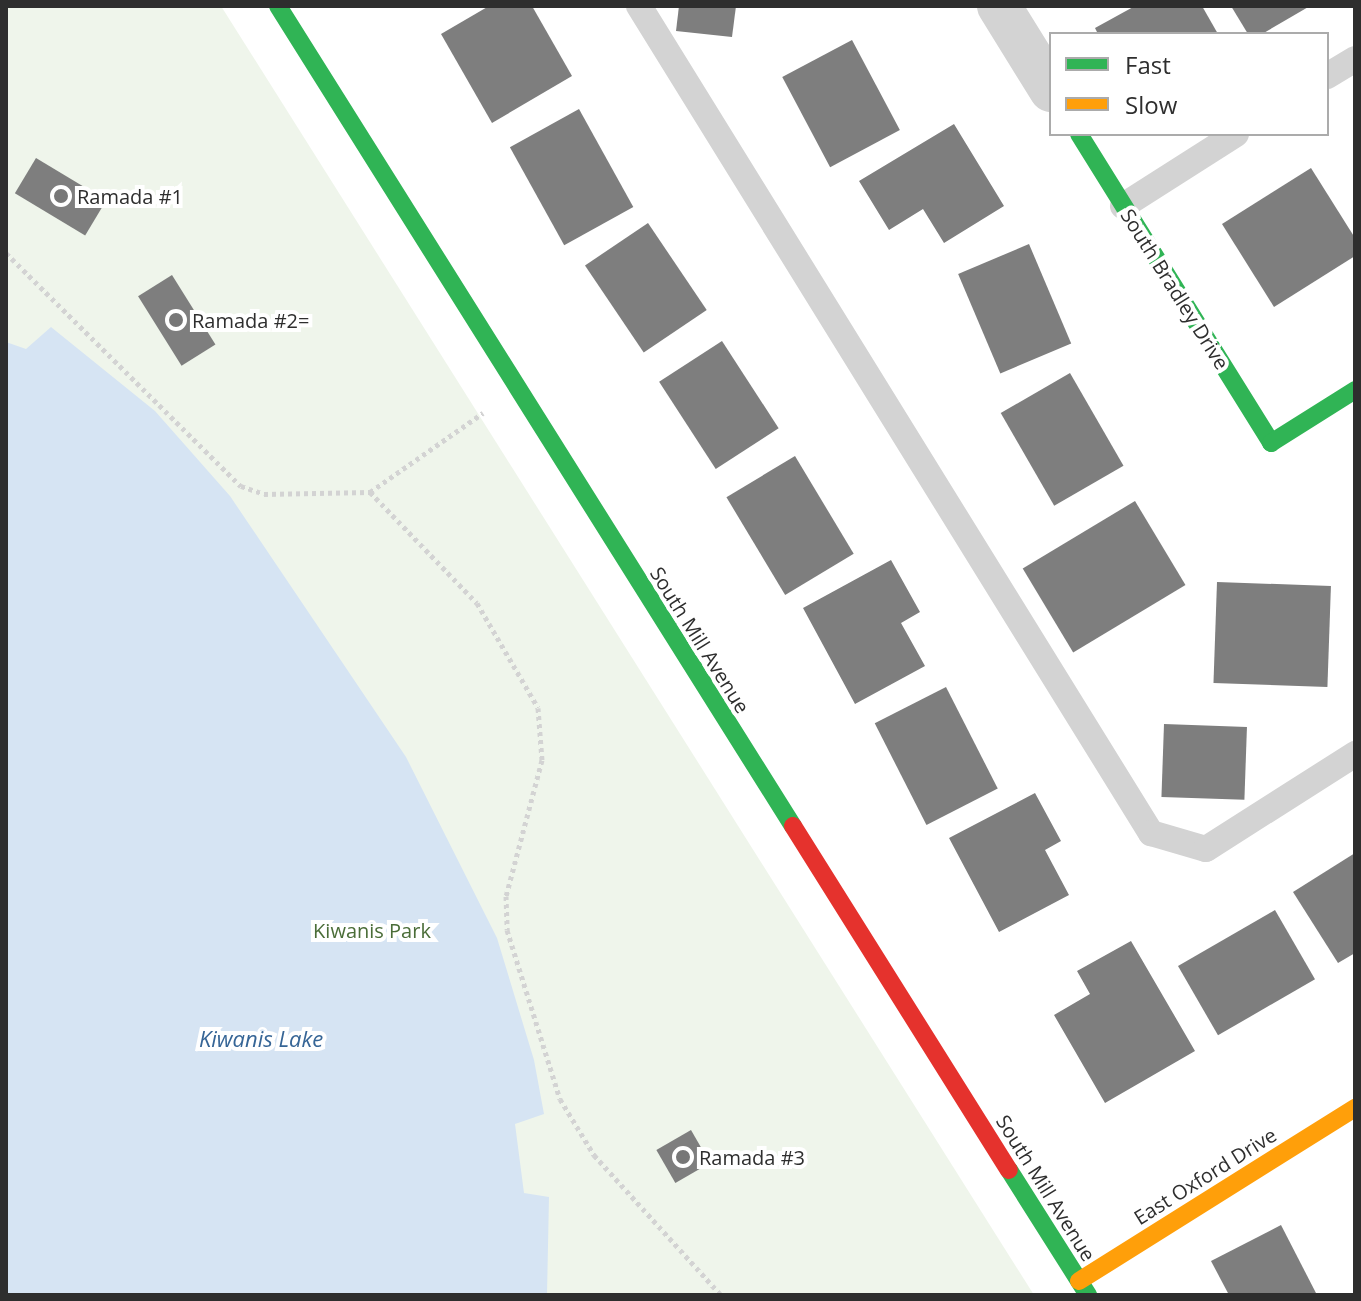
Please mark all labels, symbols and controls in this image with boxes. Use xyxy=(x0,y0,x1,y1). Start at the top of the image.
legend xyxy=(1049,32,1329,136)
text: Fast xyxy=(1125,48,1171,81)
text: Slow xyxy=(1125,88,1177,121)
place label: Ramada #1 xyxy=(77,184,183,208)
marker: Ramada #1 xyxy=(52,187,70,205)
street label: South Bradley Drive xyxy=(1116,204,1234,374)
place label: Ramada #2= xyxy=(192,308,309,332)
marker: Ramada #2= xyxy=(167,311,185,329)
street label: South Mill Avenue xyxy=(645,562,755,718)
park label: Kiwanis Park xyxy=(313,918,431,942)
water label: Kiwanis Lake xyxy=(199,1026,323,1052)
street label: South Mill Avenue xyxy=(991,1110,1101,1266)
street label: East Oxford Drive xyxy=(1129,1123,1281,1229)
place label: Ramada #3 xyxy=(699,1145,805,1169)
marker: Ramada #3 xyxy=(674,1148,692,1166)

